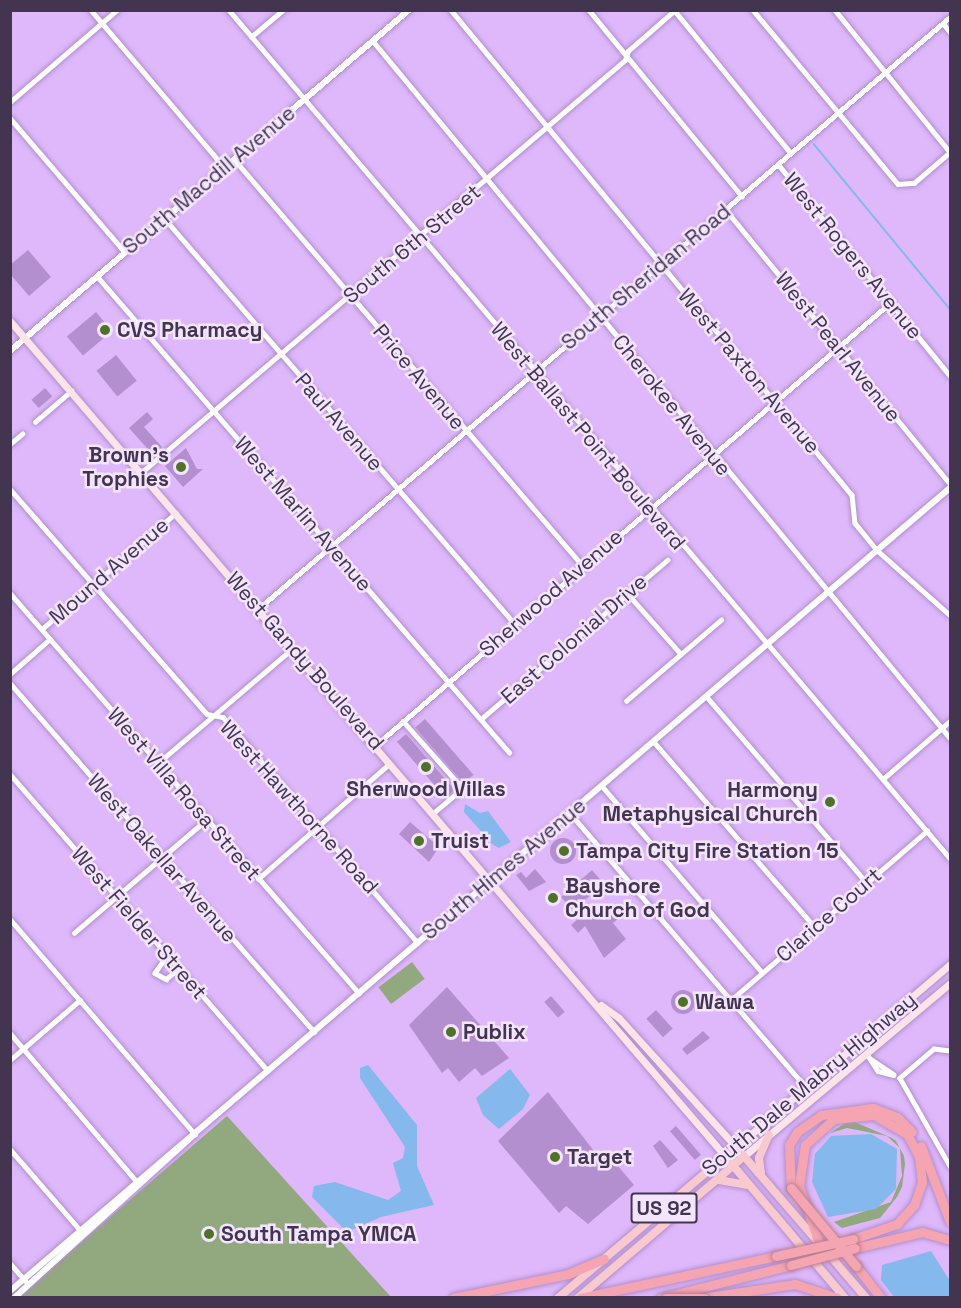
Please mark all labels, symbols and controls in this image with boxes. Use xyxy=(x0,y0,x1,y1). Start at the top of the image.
street label: South Macdill Avenue xyxy=(118,100,300,260)
street label: West Rogers Avenue xyxy=(778,168,928,344)
street label: South 6th Street xyxy=(338,179,486,309)
street label: South Sheridan Road xyxy=(556,199,736,355)
street label: West Pearl Avenue xyxy=(770,267,906,427)
street label: West Paxton Avenue xyxy=(672,283,826,459)
place label: CVS Pharmacy xyxy=(117,317,262,343)
street label: West Ballast Point Boulevard xyxy=(485,317,691,555)
street label: Price Avenue xyxy=(367,319,471,435)
marker: CVS Pharmacy xyxy=(98,323,112,337)
street label: Cherokee Avenue xyxy=(607,329,737,481)
street label: Paul Avenue xyxy=(290,368,388,476)
street label: West Marlin Avenue xyxy=(229,431,377,597)
place label: Brown's Trophies xyxy=(82,442,169,492)
marker: Brown's Trophies xyxy=(174,460,188,474)
street label: Mound Avenue xyxy=(44,512,174,630)
street label: Sherwood Avenue xyxy=(474,524,628,662)
street label: West Gandy Boulevard xyxy=(221,567,389,755)
street label: East Colonial Drive xyxy=(496,569,652,709)
street label: West Villa Rosa Street xyxy=(102,702,266,886)
street label: West Hawthorne Road xyxy=(215,715,383,899)
marker: Sherwood Villas xyxy=(419,760,433,774)
street label: West Oakellar Avenue xyxy=(82,768,242,948)
place label: Sherwood Villas xyxy=(346,776,506,802)
place label: Harmony Metaphysical Church xyxy=(603,777,818,827)
street label: South Himes Avenue xyxy=(417,793,591,945)
marker: Harmony Metaphysical Church xyxy=(823,795,837,809)
place label: Truist xyxy=(431,828,489,854)
marker: Truist xyxy=(412,834,426,848)
place label: Tampa City Fire Station 15 xyxy=(576,838,839,864)
street label: West Fielder Street xyxy=(66,842,212,1004)
marker: Tampa City Fire Station 15 xyxy=(557,844,571,858)
street label: Clarice Court xyxy=(771,863,887,967)
place label: Bayshore Church of God xyxy=(565,873,710,923)
marker: Bayshore Church of God xyxy=(546,891,560,905)
street label: South Dale Mabry Highway xyxy=(697,987,921,1181)
place label: Wawa xyxy=(695,989,754,1015)
marker: Wawa xyxy=(676,995,690,1009)
place label: Publix xyxy=(463,1019,526,1045)
marker: Publix xyxy=(444,1025,458,1039)
place label: Target xyxy=(567,1144,632,1170)
marker: Target xyxy=(548,1150,562,1164)
road number: US 92 xyxy=(630,1191,698,1225)
place label: South Tampa YMCA xyxy=(221,1221,417,1247)
marker: South Tampa YMCA xyxy=(202,1227,216,1241)

